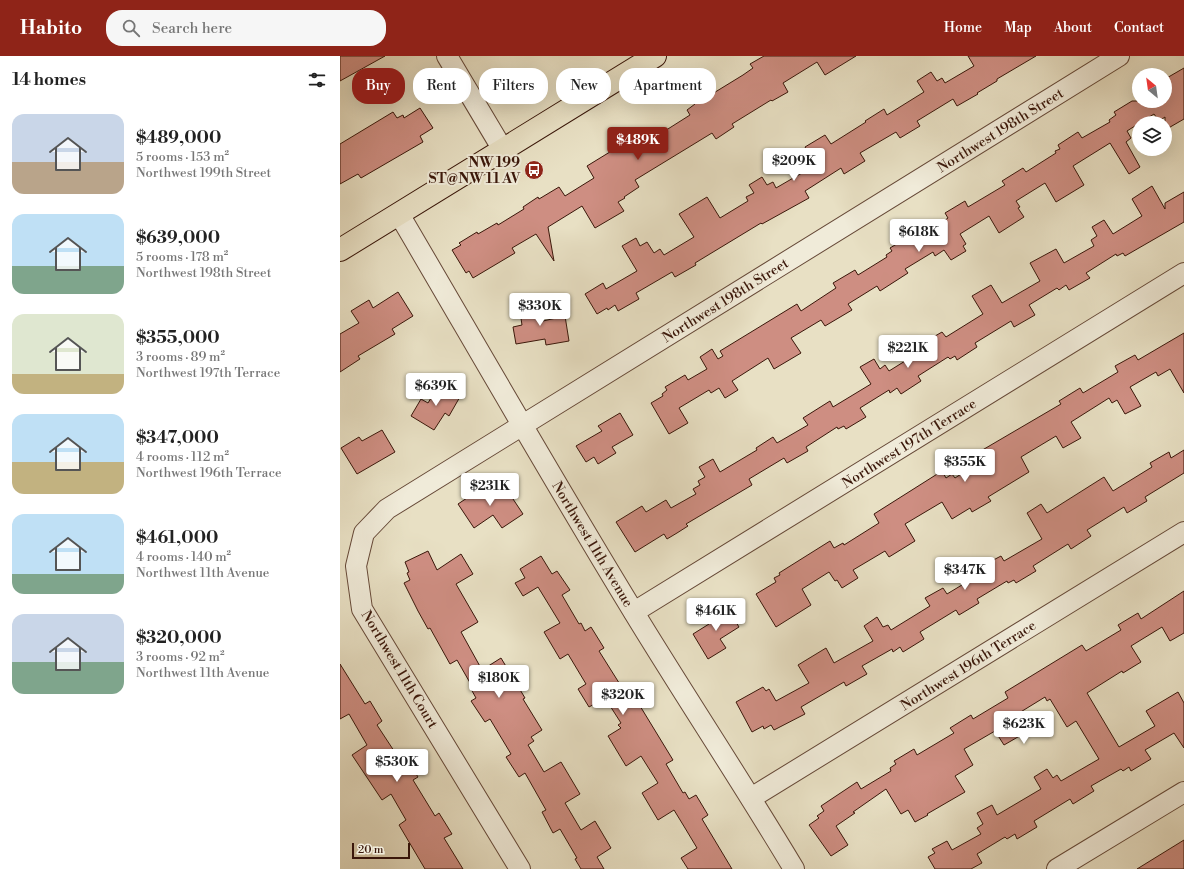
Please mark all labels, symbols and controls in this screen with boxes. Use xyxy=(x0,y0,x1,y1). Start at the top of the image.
search box xyxy=(106,10,386,46)
text: Habito xyxy=(20,16,82,40)
icon: search xyxy=(120,17,142,39)
text: Search here xyxy=(152,19,232,38)
text: Home xyxy=(944,19,982,37)
text: Map xyxy=(1004,19,1032,37)
text: About xyxy=(1054,19,1092,37)
text: Contact xyxy=(1114,19,1164,37)
chip: Buy xyxy=(352,68,405,104)
chip: Rent xyxy=(413,68,471,104)
chip: Filters xyxy=(479,68,548,104)
chip: New xyxy=(556,68,611,104)
chip: Apartment xyxy=(619,68,716,104)
north arrow xyxy=(1132,68,1172,108)
map controls xyxy=(1132,68,1172,156)
text: 14 homes xyxy=(12,69,86,91)
icon: filters xyxy=(306,69,328,91)
street label: Northwest 198th Street xyxy=(934,85,1067,177)
button: layers xyxy=(1132,116,1172,156)
text: $489,000 xyxy=(136,127,221,149)
pin: $489K xyxy=(610,127,666,161)
icon: home xyxy=(44,130,92,178)
text: $489K xyxy=(616,132,660,148)
pin: $209K xyxy=(766,148,822,182)
text: 5 rooms · 153 m² xyxy=(136,149,229,165)
text: $209K xyxy=(772,153,816,169)
place label: NW 199 ST@NW 11 AV xyxy=(428,154,521,188)
bus stop icon: NW 199 ST@NW 11 AV xyxy=(523,159,545,181)
text: Northwest 199th Street xyxy=(136,165,271,181)
pin: $618K xyxy=(891,219,947,253)
text: $618K xyxy=(899,224,939,240)
text: $639,000 xyxy=(136,227,220,249)
icon: home xyxy=(44,230,92,278)
text: 5 rooms · 178 m² xyxy=(136,249,228,265)
street label: Northwest 198th Street xyxy=(659,255,792,347)
text: Northwest 198th Street xyxy=(136,265,271,281)
pin: $330K xyxy=(512,293,568,327)
text: $330K xyxy=(518,298,562,314)
text: $355,000 xyxy=(136,327,220,349)
icon: home xyxy=(44,330,92,378)
pin: $221K xyxy=(880,335,936,369)
text: $221K xyxy=(888,340,928,356)
text: 3 rooms · 89 m² xyxy=(136,349,225,365)
text: Northwest 197th Terrace xyxy=(136,365,280,381)
pin: $639K xyxy=(408,373,464,407)
text: $639K xyxy=(415,378,457,394)
street label: Northwest 197th Terrace xyxy=(839,395,980,493)
text: $347,000 xyxy=(136,427,219,449)
icon: home xyxy=(44,430,92,478)
text: 4 rooms · 112 m² xyxy=(136,449,229,465)
pin: $355K xyxy=(937,449,993,483)
text: $355K xyxy=(944,454,986,470)
text: Northwest 196th Terrace xyxy=(136,465,282,481)
pin: $231K xyxy=(462,473,518,507)
text: $231K xyxy=(470,478,510,494)
street label: Northwest 11th Avenue xyxy=(547,478,637,611)
text: $461,000 xyxy=(136,527,218,549)
icon: home xyxy=(44,530,92,578)
text: 4 rooms · 140 m² xyxy=(136,549,231,565)
pin: $347K xyxy=(937,557,993,591)
text: $347K xyxy=(944,562,986,578)
text: Northwest 11th Avenue xyxy=(136,565,269,581)
pin: $461K xyxy=(688,598,744,632)
text: $461K xyxy=(695,603,737,619)
street label: Northwest 11th Court xyxy=(357,607,441,732)
street label: Northwest 196th Terrace xyxy=(897,617,1040,715)
text: $320,000 xyxy=(136,627,222,649)
icon: home xyxy=(44,630,92,678)
text: 3 rooms · 92 m² xyxy=(136,649,224,665)
text: Northwest 11th Avenue xyxy=(136,665,269,681)
pin: $180K xyxy=(471,665,527,699)
text: $180K xyxy=(478,670,520,686)
pin: $320K xyxy=(595,682,651,716)
text: $320K xyxy=(601,687,645,703)
pin: $623K xyxy=(996,711,1052,745)
text: $623K xyxy=(1003,716,1045,732)
pin: $530K xyxy=(369,749,425,783)
text: $530K xyxy=(375,754,419,770)
scale bar xyxy=(352,841,410,860)
text: 20 m xyxy=(358,843,383,857)

